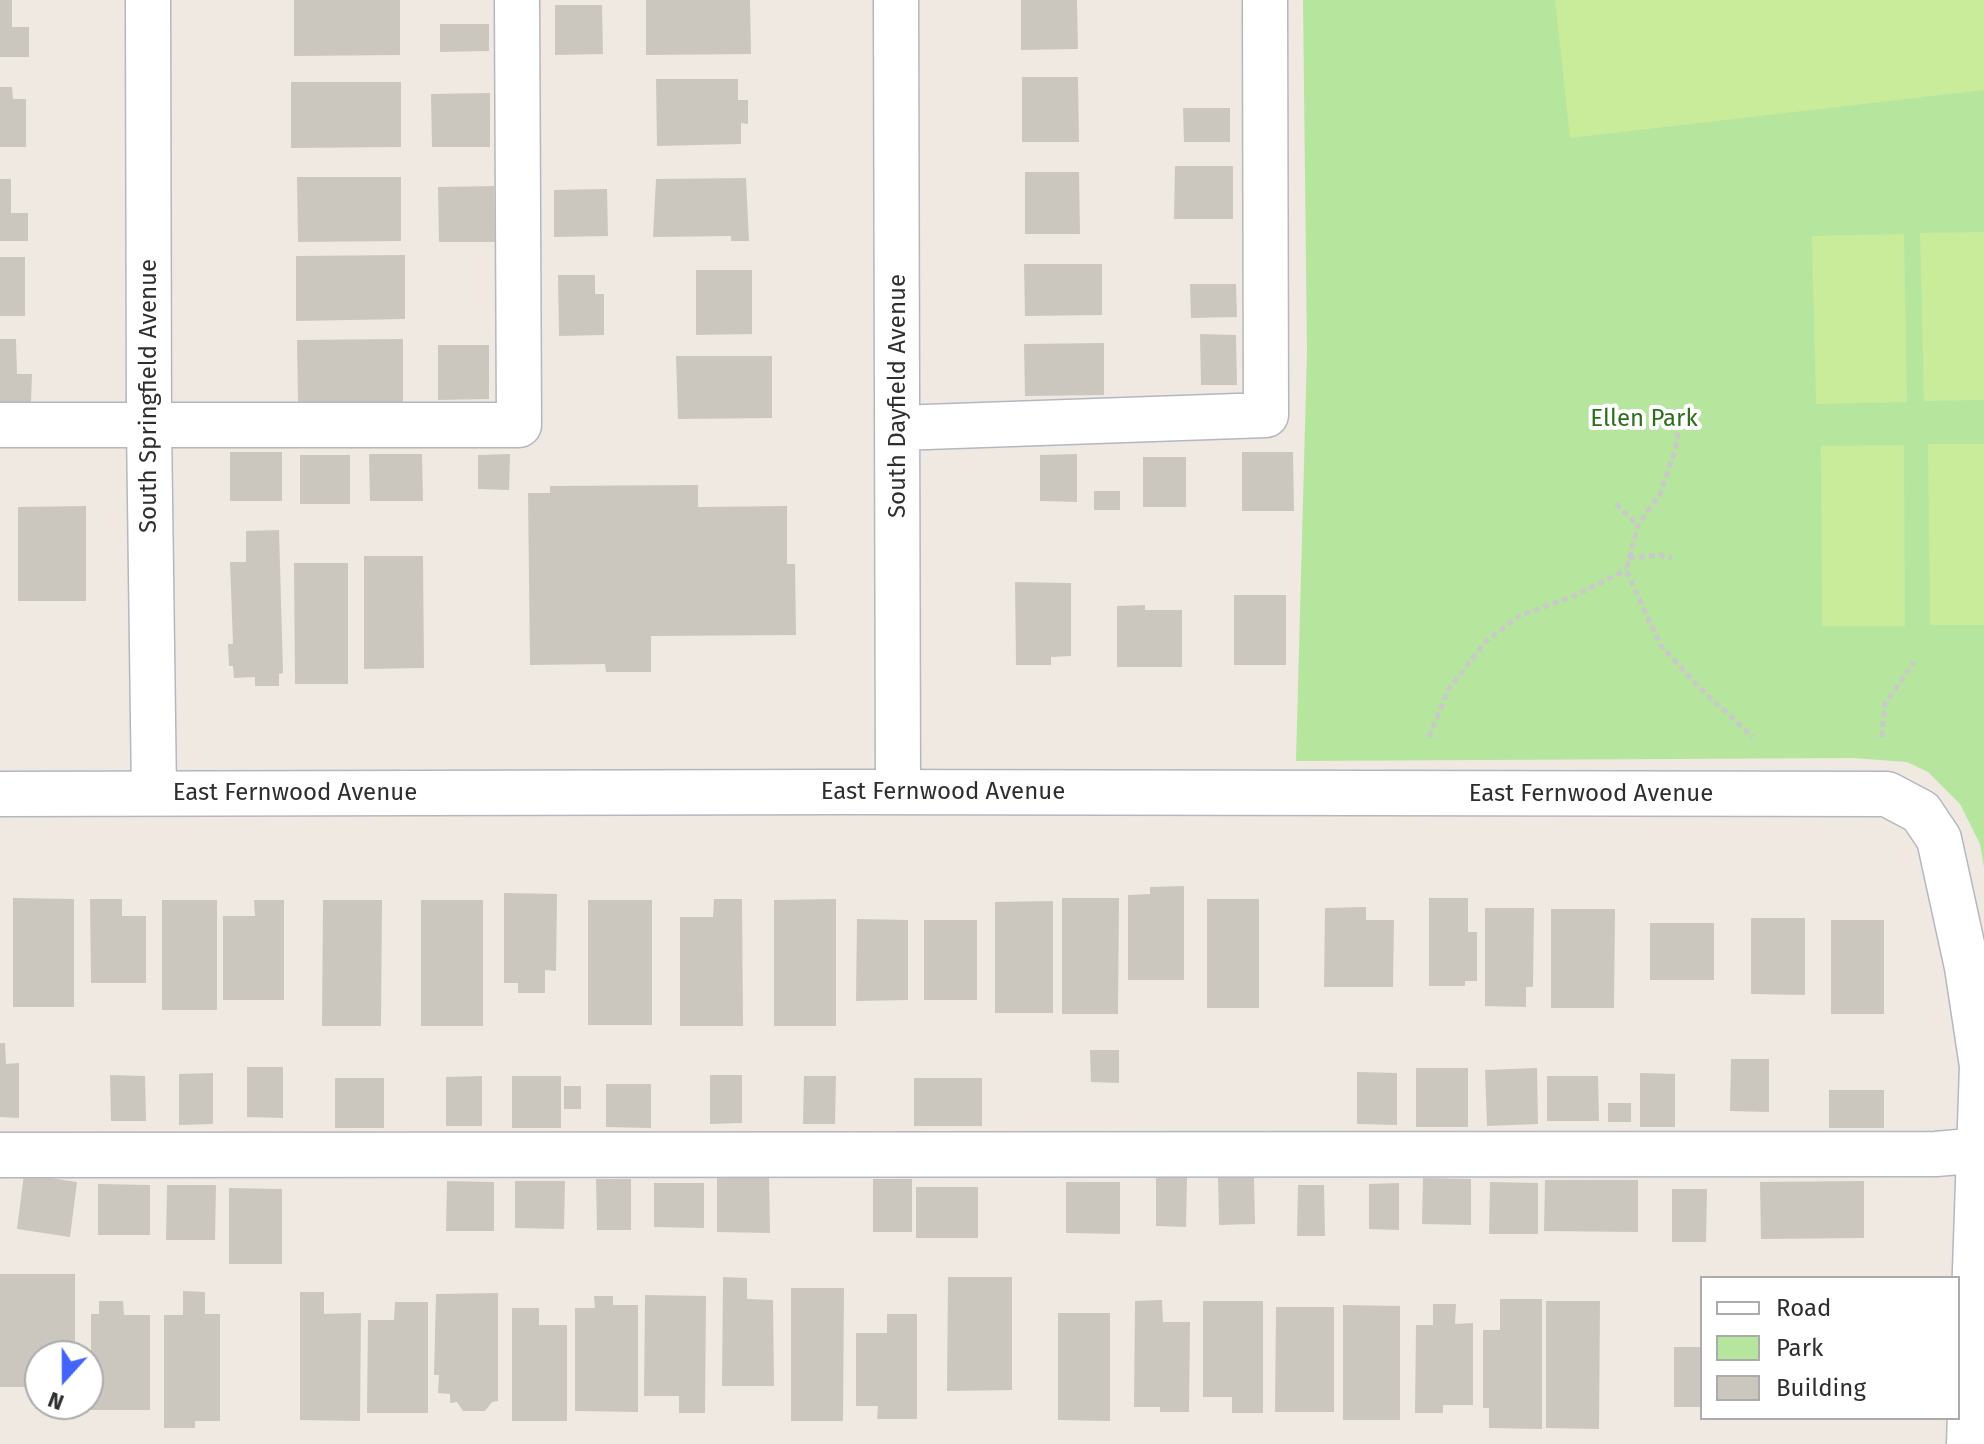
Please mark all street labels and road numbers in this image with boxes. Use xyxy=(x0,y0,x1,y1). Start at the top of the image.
street label: South Springfield Avenue xyxy=(135,259,163,533)
street label: South Dayfield Avenue xyxy=(884,274,912,518)
street label: East Fernwood Avenue xyxy=(821,778,1065,806)
street label: East Fernwood Avenue xyxy=(173,779,417,807)
street label: East Fernwood Avenue xyxy=(1469,780,1713,808)

